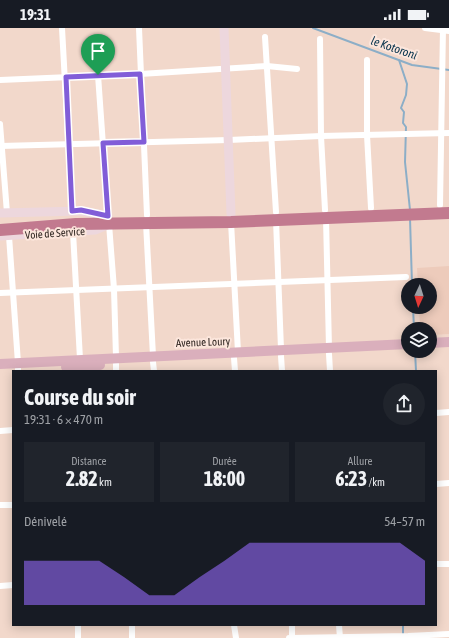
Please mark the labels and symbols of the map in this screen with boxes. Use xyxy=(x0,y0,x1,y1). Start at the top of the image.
pin xyxy=(81,34,115,75)
water label: le Kotoroni xyxy=(369,34,419,62)
street label: Voie de Service xyxy=(25,225,85,241)
north arrow xyxy=(401,278,437,314)
street label: Avenue Loury xyxy=(176,335,231,349)

